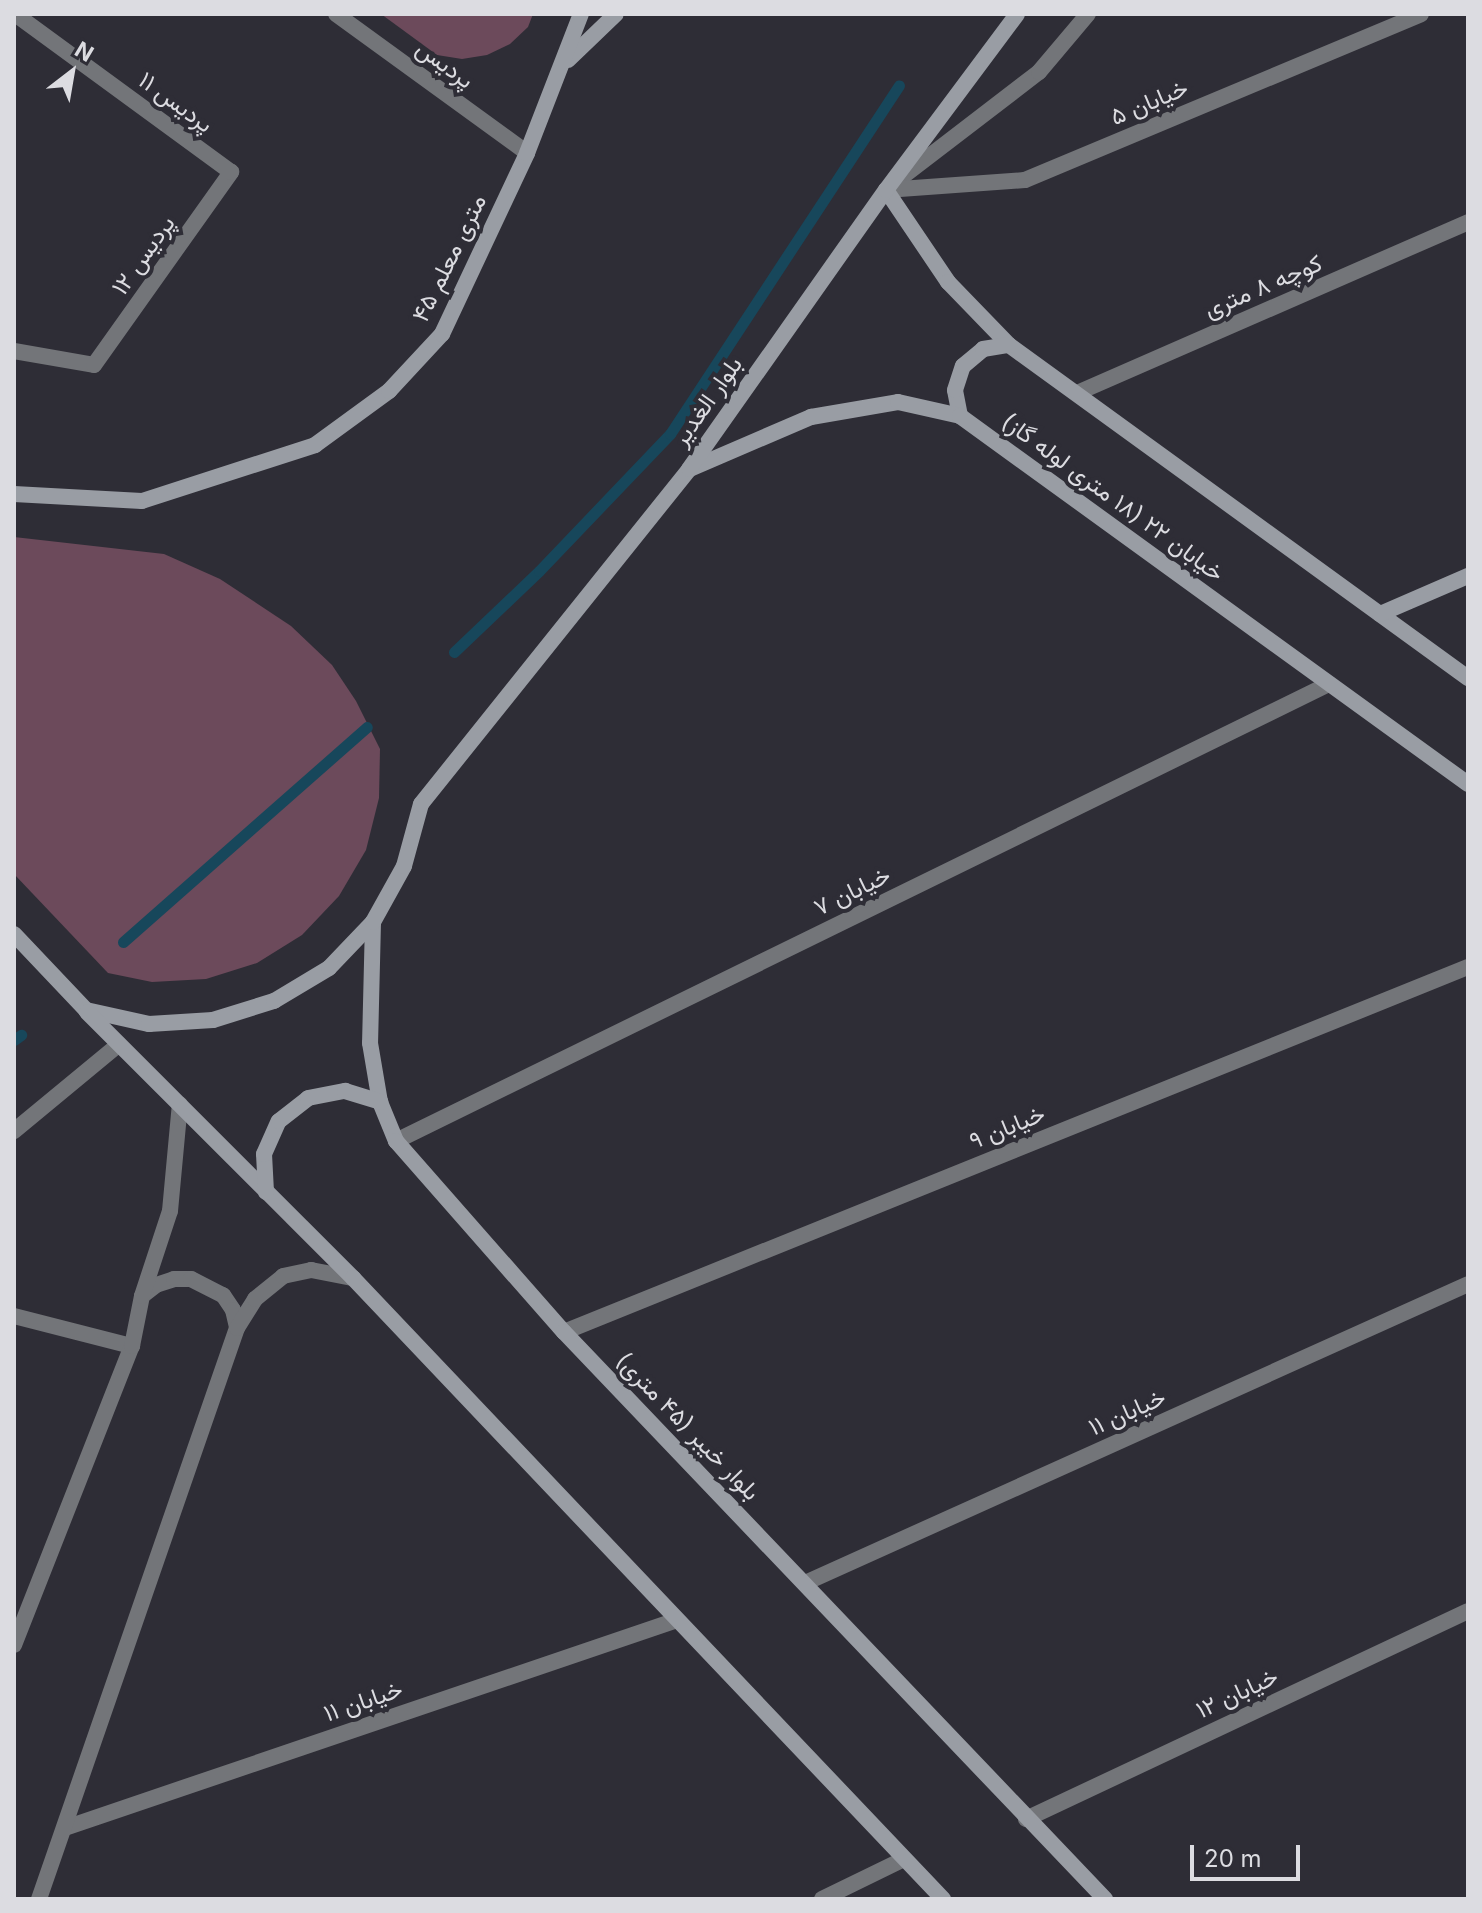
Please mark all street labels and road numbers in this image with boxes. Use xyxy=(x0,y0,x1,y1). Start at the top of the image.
street label: پردیس xyxy=(411,33,479,95)
street label: پردیس ۱۱ xyxy=(133,65,219,139)
street label: خیابان ۵ xyxy=(1106,73,1192,131)
street label: ۴۵ متری معلم xyxy=(406,190,492,326)
street label: پردیس ۱۲ xyxy=(105,210,181,300)
street label: کوچه ۸ متری xyxy=(1200,248,1326,324)
street label: بلوار الغدیر xyxy=(666,351,748,451)
street label: خیابان ۲۲ (۱۸ متری لوله گاز) xyxy=(996,407,1230,587)
street label: خیابان ۷ xyxy=(809,860,895,922)
street label: خیابان ۹ xyxy=(965,1099,1049,1155)
street label: بلوار خیبر (۴۵ متری) xyxy=(610,1346,766,1506)
street label: خیابان ۱۱ xyxy=(1084,1382,1170,1442)
street label: خیابان ۱۲ xyxy=(1192,1662,1282,1724)
street label: خیابان ۱۱ xyxy=(320,1674,406,1728)

